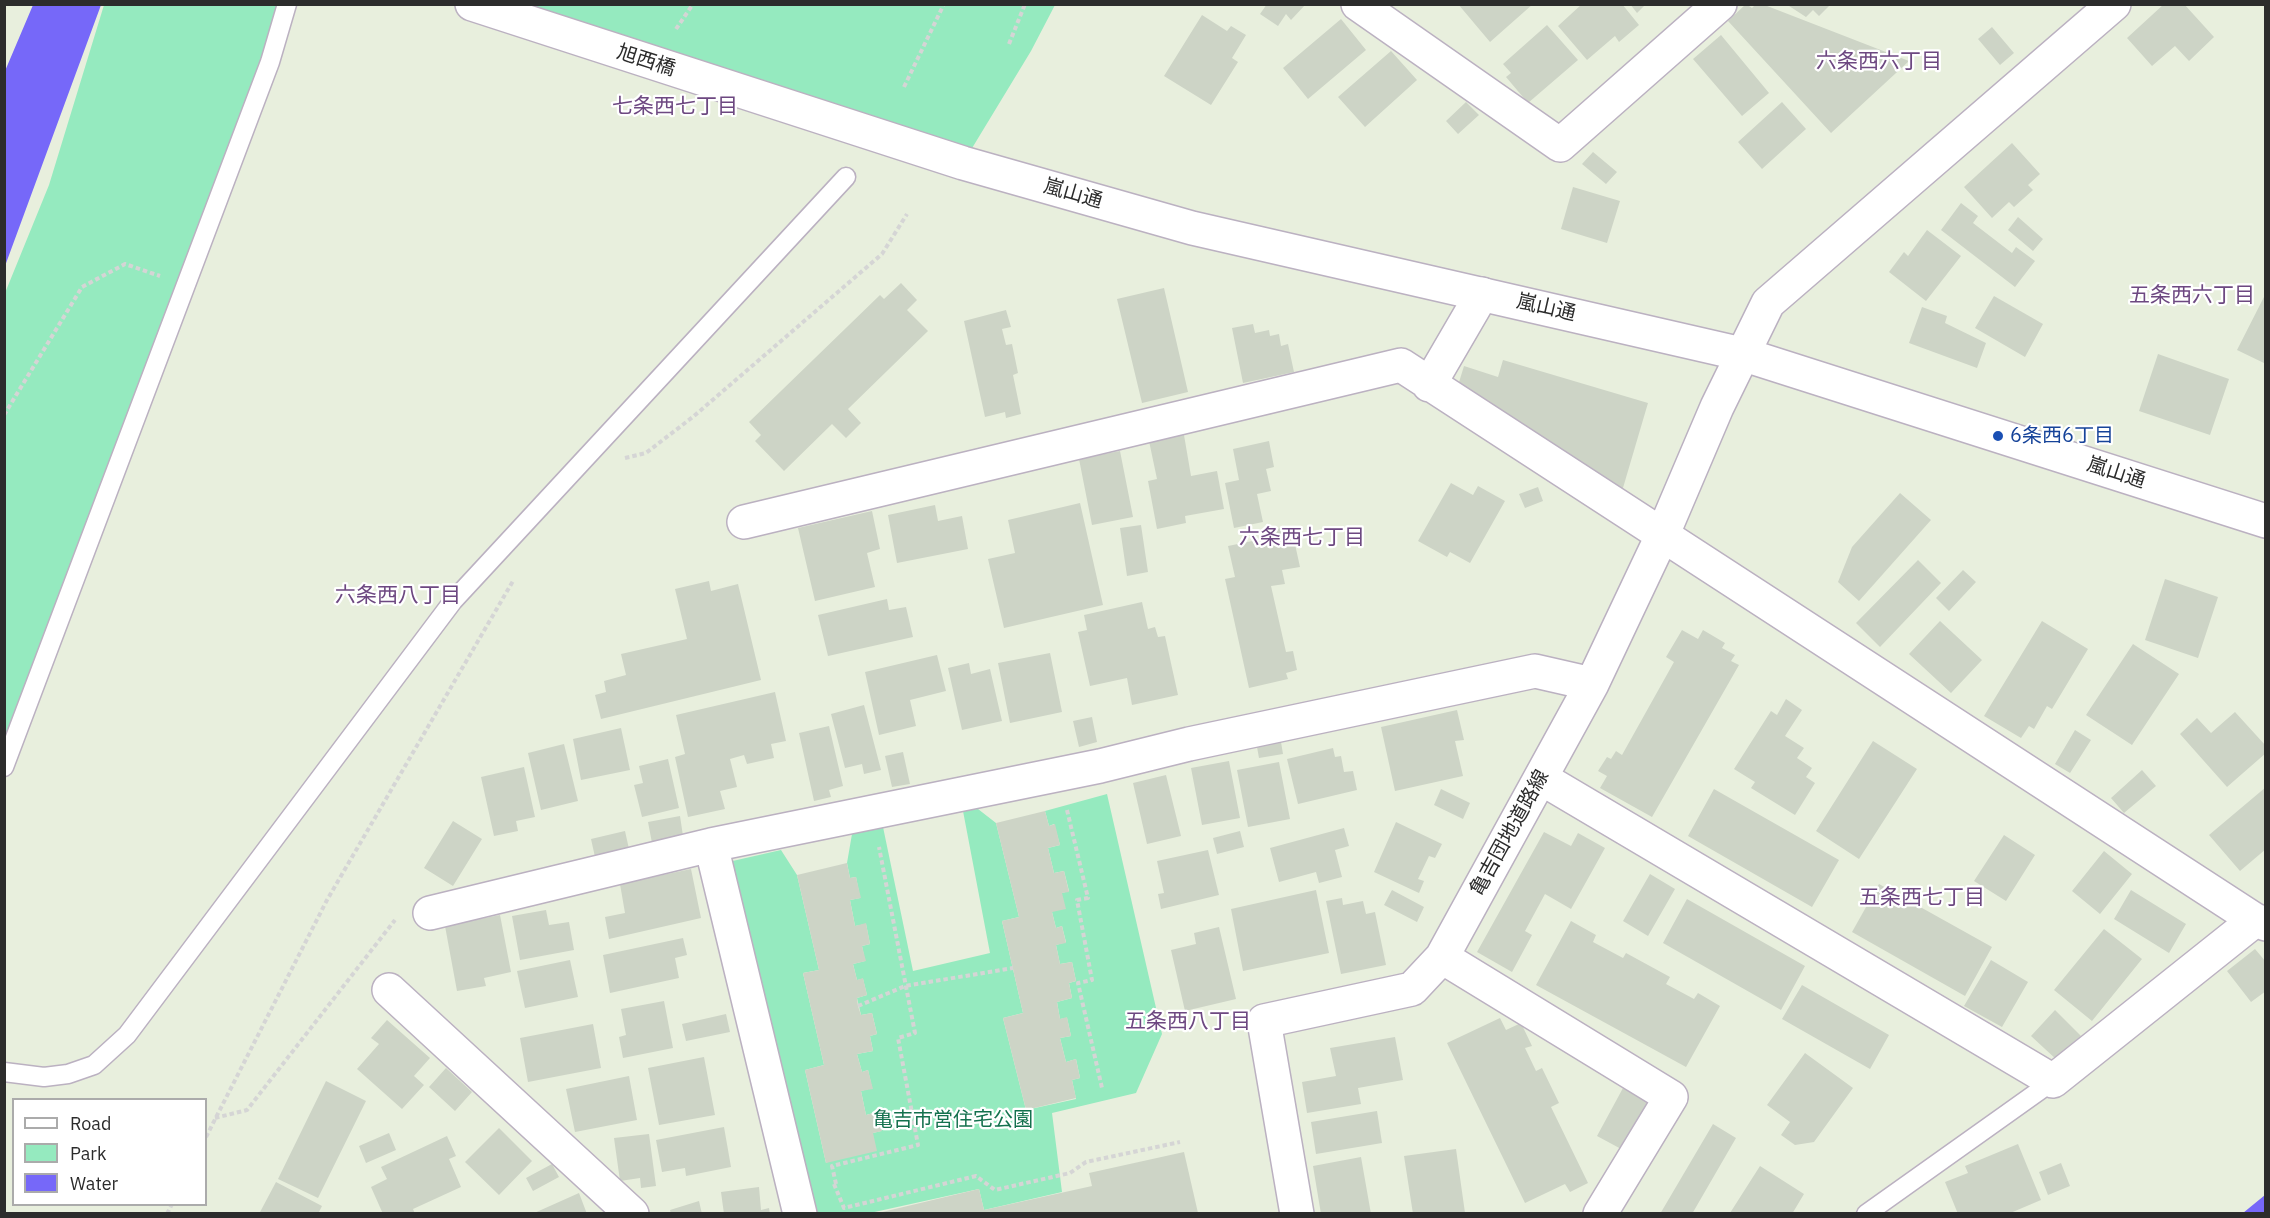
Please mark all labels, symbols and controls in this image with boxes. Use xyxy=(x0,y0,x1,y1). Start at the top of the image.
street label: 旭西橋 xyxy=(614,40,678,82)
district label: 六条西六丁目 xyxy=(1816,49,1942,75)
district label: 七条西七丁目 xyxy=(612,94,738,120)
street label: 嵐山通 xyxy=(1041,174,1105,214)
district label: 五条西六丁目 xyxy=(2129,283,2255,309)
street label: 嵐山通 xyxy=(1514,290,1578,326)
place label: 6条西6丁目 xyxy=(2010,424,2114,448)
marker: 6条西6丁目 xyxy=(1991,429,2005,443)
street label: 嵐山通 xyxy=(2084,452,2148,494)
district label: 六条西七丁目 xyxy=(1239,525,1365,551)
district label: 六条西八丁目 xyxy=(335,583,461,609)
street label: 亀吉団地道路線 xyxy=(1466,766,1554,900)
district label: 五条西七丁目 xyxy=(1859,885,1985,911)
district label: 五条西八丁目 xyxy=(1125,1009,1251,1035)
legend xyxy=(12,1098,207,1206)
park label: 亀吉市営住宅公園 xyxy=(873,1108,1033,1132)
text: Road xyxy=(70,1112,111,1135)
text: Park xyxy=(70,1142,106,1165)
text: Water xyxy=(70,1172,118,1195)

